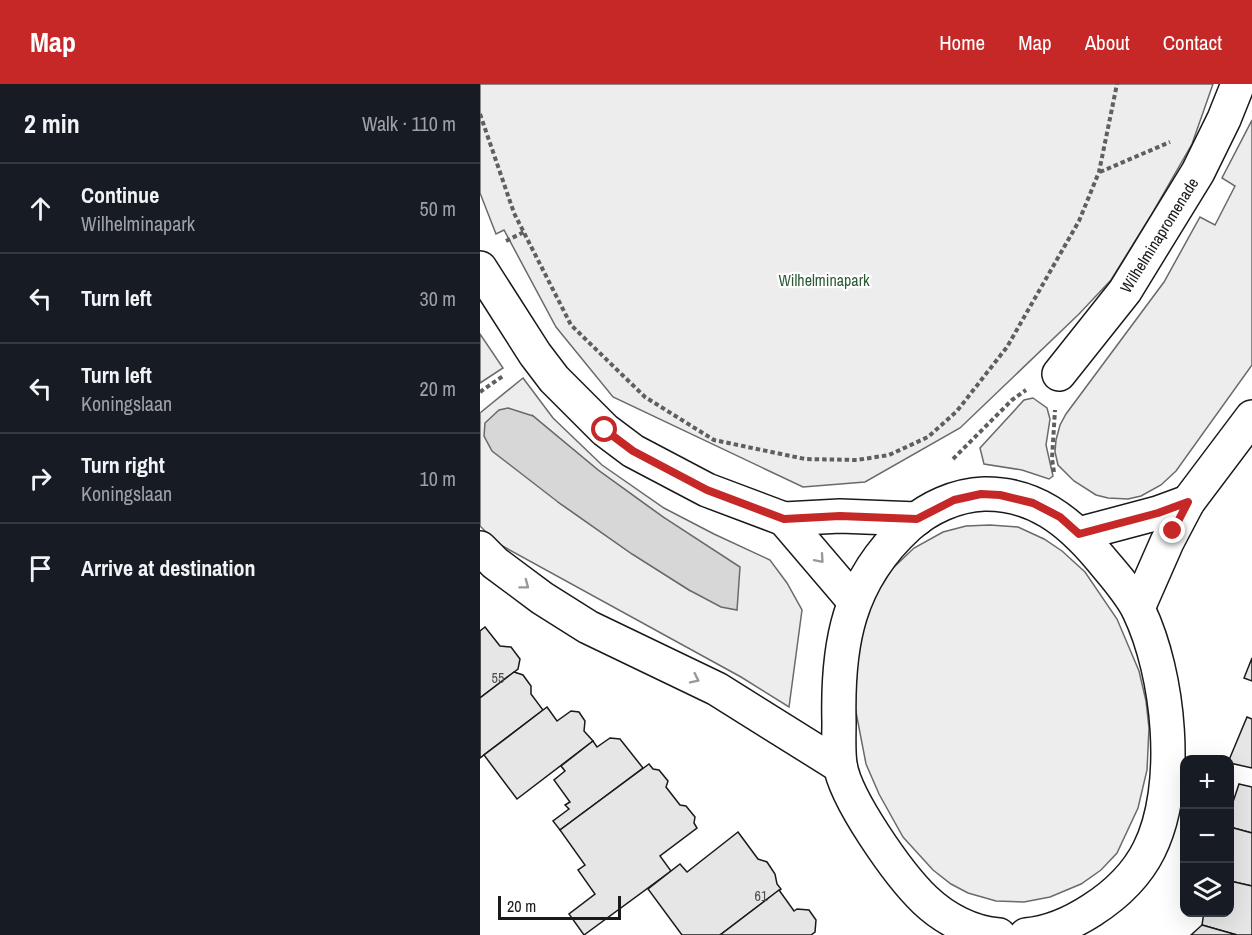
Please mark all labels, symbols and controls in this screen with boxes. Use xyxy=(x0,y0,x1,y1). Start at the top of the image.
text: Map xyxy=(30,23,76,61)
text: Home xyxy=(939,28,985,57)
text: Map xyxy=(1018,28,1052,57)
text: About xyxy=(1085,28,1130,57)
text: Contact xyxy=(1163,28,1222,57)
text: 2 min xyxy=(24,106,80,141)
text: Walk · 110 m xyxy=(362,110,456,137)
street label: Wilhelminapromenade xyxy=(1115,173,1203,297)
text: Continue xyxy=(81,180,159,210)
icon: ahead xyxy=(24,192,57,225)
text: 50 m xyxy=(420,195,456,222)
text: Wilhelminapark xyxy=(81,210,195,237)
park label: Wilhelminapark xyxy=(778,269,870,291)
icon: left xyxy=(24,282,57,315)
text: Turn left xyxy=(81,283,152,313)
text: 30 m xyxy=(420,285,456,312)
text: Turn left xyxy=(81,360,152,390)
icon: left xyxy=(24,372,57,405)
text: 20 m xyxy=(420,375,456,402)
text: Koningslaan xyxy=(81,390,172,417)
route start xyxy=(591,416,617,442)
text: Turn right xyxy=(81,450,165,480)
icon: right xyxy=(24,462,57,495)
text: 10 m xyxy=(420,465,456,492)
text: Koningslaan xyxy=(81,480,172,507)
route end xyxy=(1159,517,1185,543)
icon: arrive xyxy=(24,552,57,585)
one-way arrow xyxy=(812,552,823,563)
text: Arrive at destination xyxy=(81,553,255,583)
one-way arrow xyxy=(518,578,529,589)
house number: 55 xyxy=(492,669,504,687)
one-way arrow xyxy=(689,671,700,683)
map controls xyxy=(1180,755,1234,917)
button: + xyxy=(1180,755,1234,809)
button: − xyxy=(1180,809,1234,863)
button: layers xyxy=(1180,863,1234,917)
house number: 61 xyxy=(755,887,768,905)
scale bar xyxy=(498,893,621,920)
text: 20 m xyxy=(507,895,536,917)

